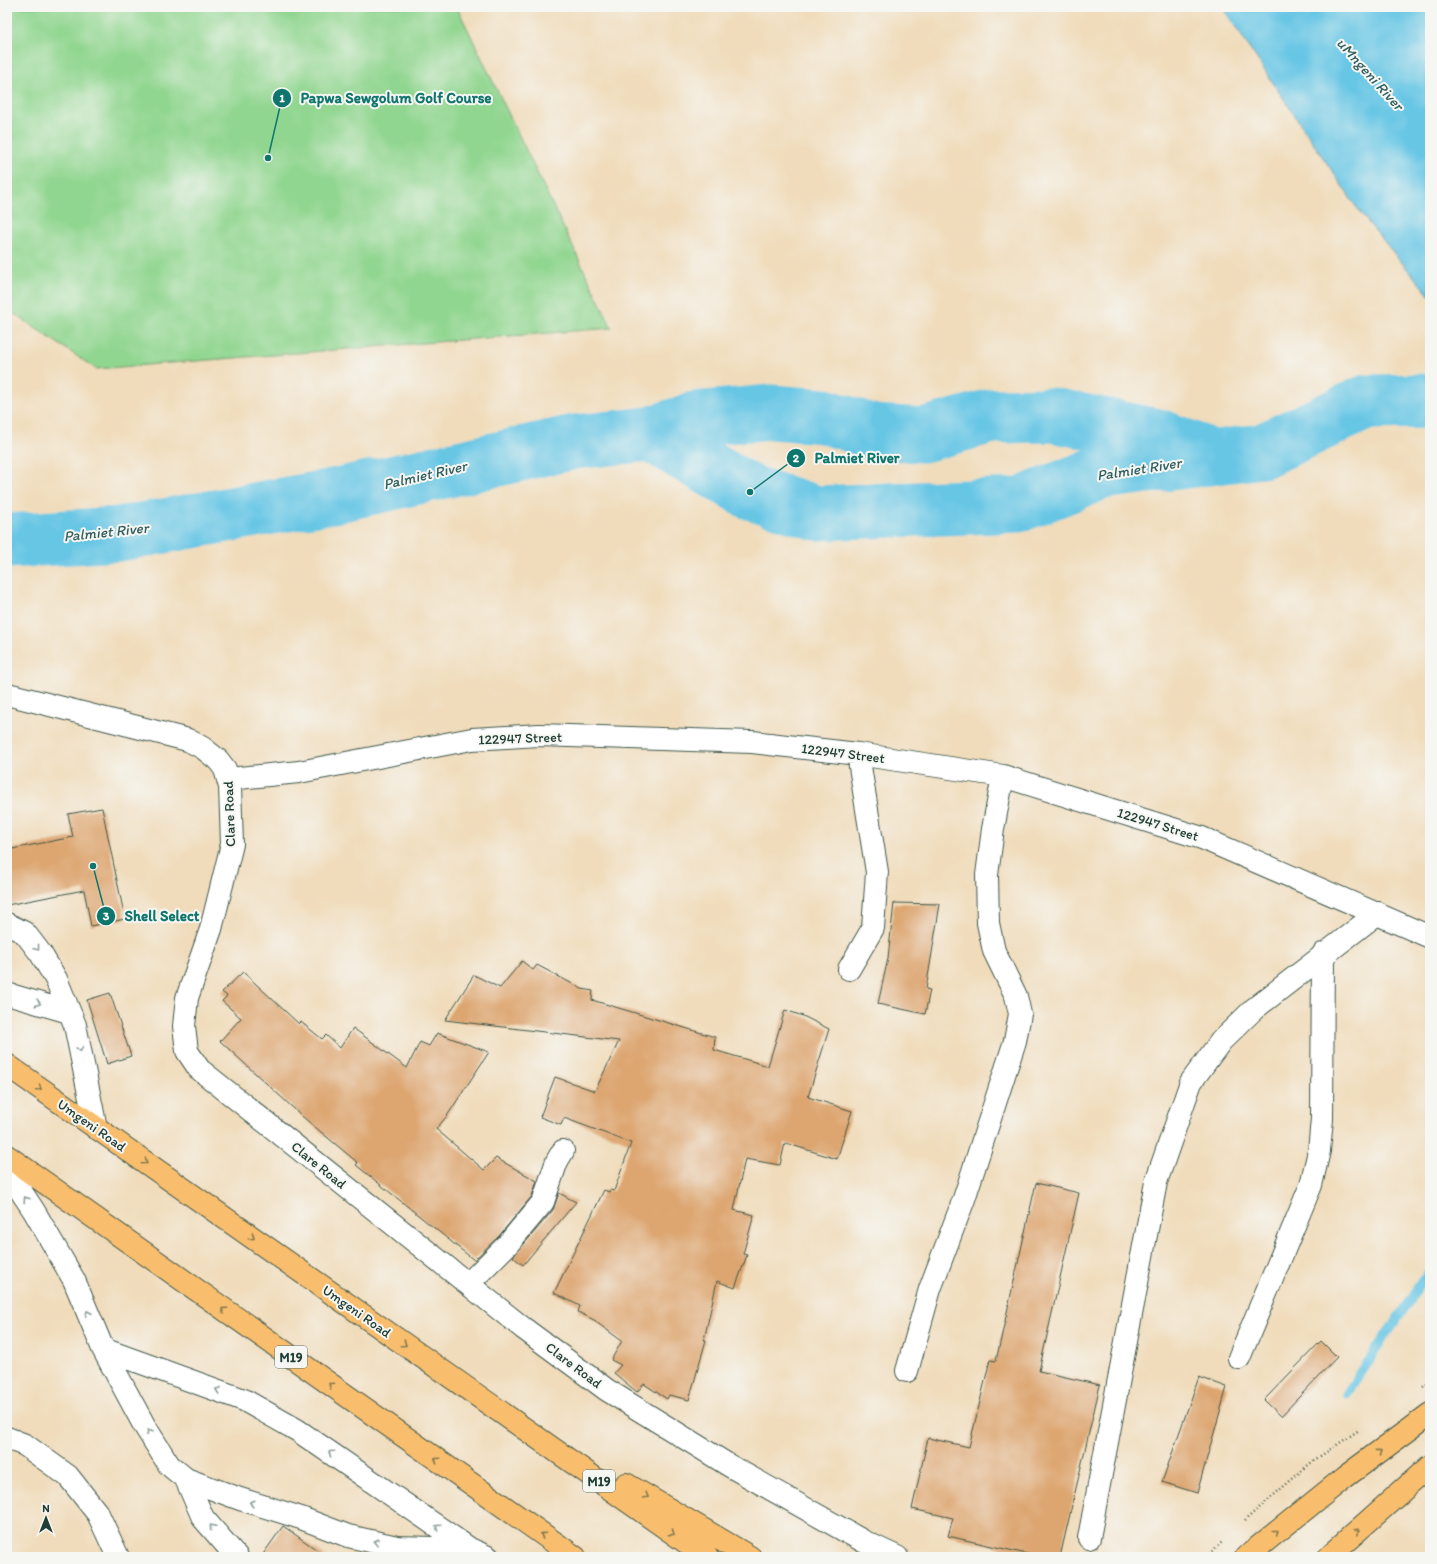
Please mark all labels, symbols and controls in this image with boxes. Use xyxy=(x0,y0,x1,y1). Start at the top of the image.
water label: uMngeni River xyxy=(1333,34,1409,116)
callout: Papwa Sewgolum Golf Course xyxy=(272,85,500,112)
text: Papwa Sewgolum Golf Course xyxy=(300,89,492,108)
text: 1 xyxy=(279,91,285,105)
callout: Palmiet River xyxy=(786,444,907,471)
text: Palmiet River xyxy=(815,449,900,467)
text: 2 xyxy=(793,451,800,465)
water label: Palmiet River xyxy=(1096,453,1185,485)
water label: Palmiet River xyxy=(382,456,471,493)
water label: Palmiet River xyxy=(63,518,152,545)
street label: 122947 Street xyxy=(478,729,562,748)
street label: 122947 Street xyxy=(800,740,886,767)
street label: Clare Road xyxy=(220,780,239,847)
street label: 122947 Street xyxy=(1115,804,1201,845)
callout: Shell Select xyxy=(96,903,207,930)
text: Shell Select xyxy=(124,907,200,925)
text: 3 xyxy=(103,909,110,923)
one-way arrow xyxy=(32,944,39,951)
one-way arrow xyxy=(34,998,41,1007)
one-way arrow xyxy=(76,1046,84,1053)
one-way arrow xyxy=(35,1083,42,1091)
street label: Umgeni Road xyxy=(54,1095,130,1156)
street label: Clare Road xyxy=(288,1138,350,1193)
one-way arrow xyxy=(141,1157,148,1164)
one-way arrow xyxy=(23,1196,31,1203)
one-way arrow xyxy=(247,1232,254,1239)
street label: Umgeni Road xyxy=(319,1281,395,1342)
one-way arrow xyxy=(222,1308,229,1315)
one-way arrow xyxy=(85,1310,93,1318)
one-way arrow xyxy=(400,1339,407,1347)
street label: Clare Road xyxy=(542,1339,605,1392)
road number: M19 xyxy=(275,1346,307,1368)
one-way arrow xyxy=(328,1383,335,1390)
one-way arrow xyxy=(214,1387,221,1395)
one-way arrow xyxy=(146,1429,154,1436)
one-way arrow xyxy=(328,1450,335,1458)
one-way arrow xyxy=(1374,1450,1381,1457)
one-way arrow xyxy=(434,1457,441,1465)
road number: M19 xyxy=(583,1470,615,1492)
one-way arrow xyxy=(642,1492,649,1499)
north arrow xyxy=(26,1498,66,1538)
one-way arrow xyxy=(248,1499,255,1508)
text: N xyxy=(42,1502,50,1515)
one-way arrow xyxy=(435,1524,442,1532)
one-way arrow xyxy=(209,1525,216,1532)
one-way arrow xyxy=(668,1528,675,1535)
one-way arrow xyxy=(1353,1529,1360,1536)
one-way arrow xyxy=(1272,1530,1279,1537)
one-way arrow xyxy=(540,1532,547,1539)
one-way arrow xyxy=(372,1538,379,1546)

